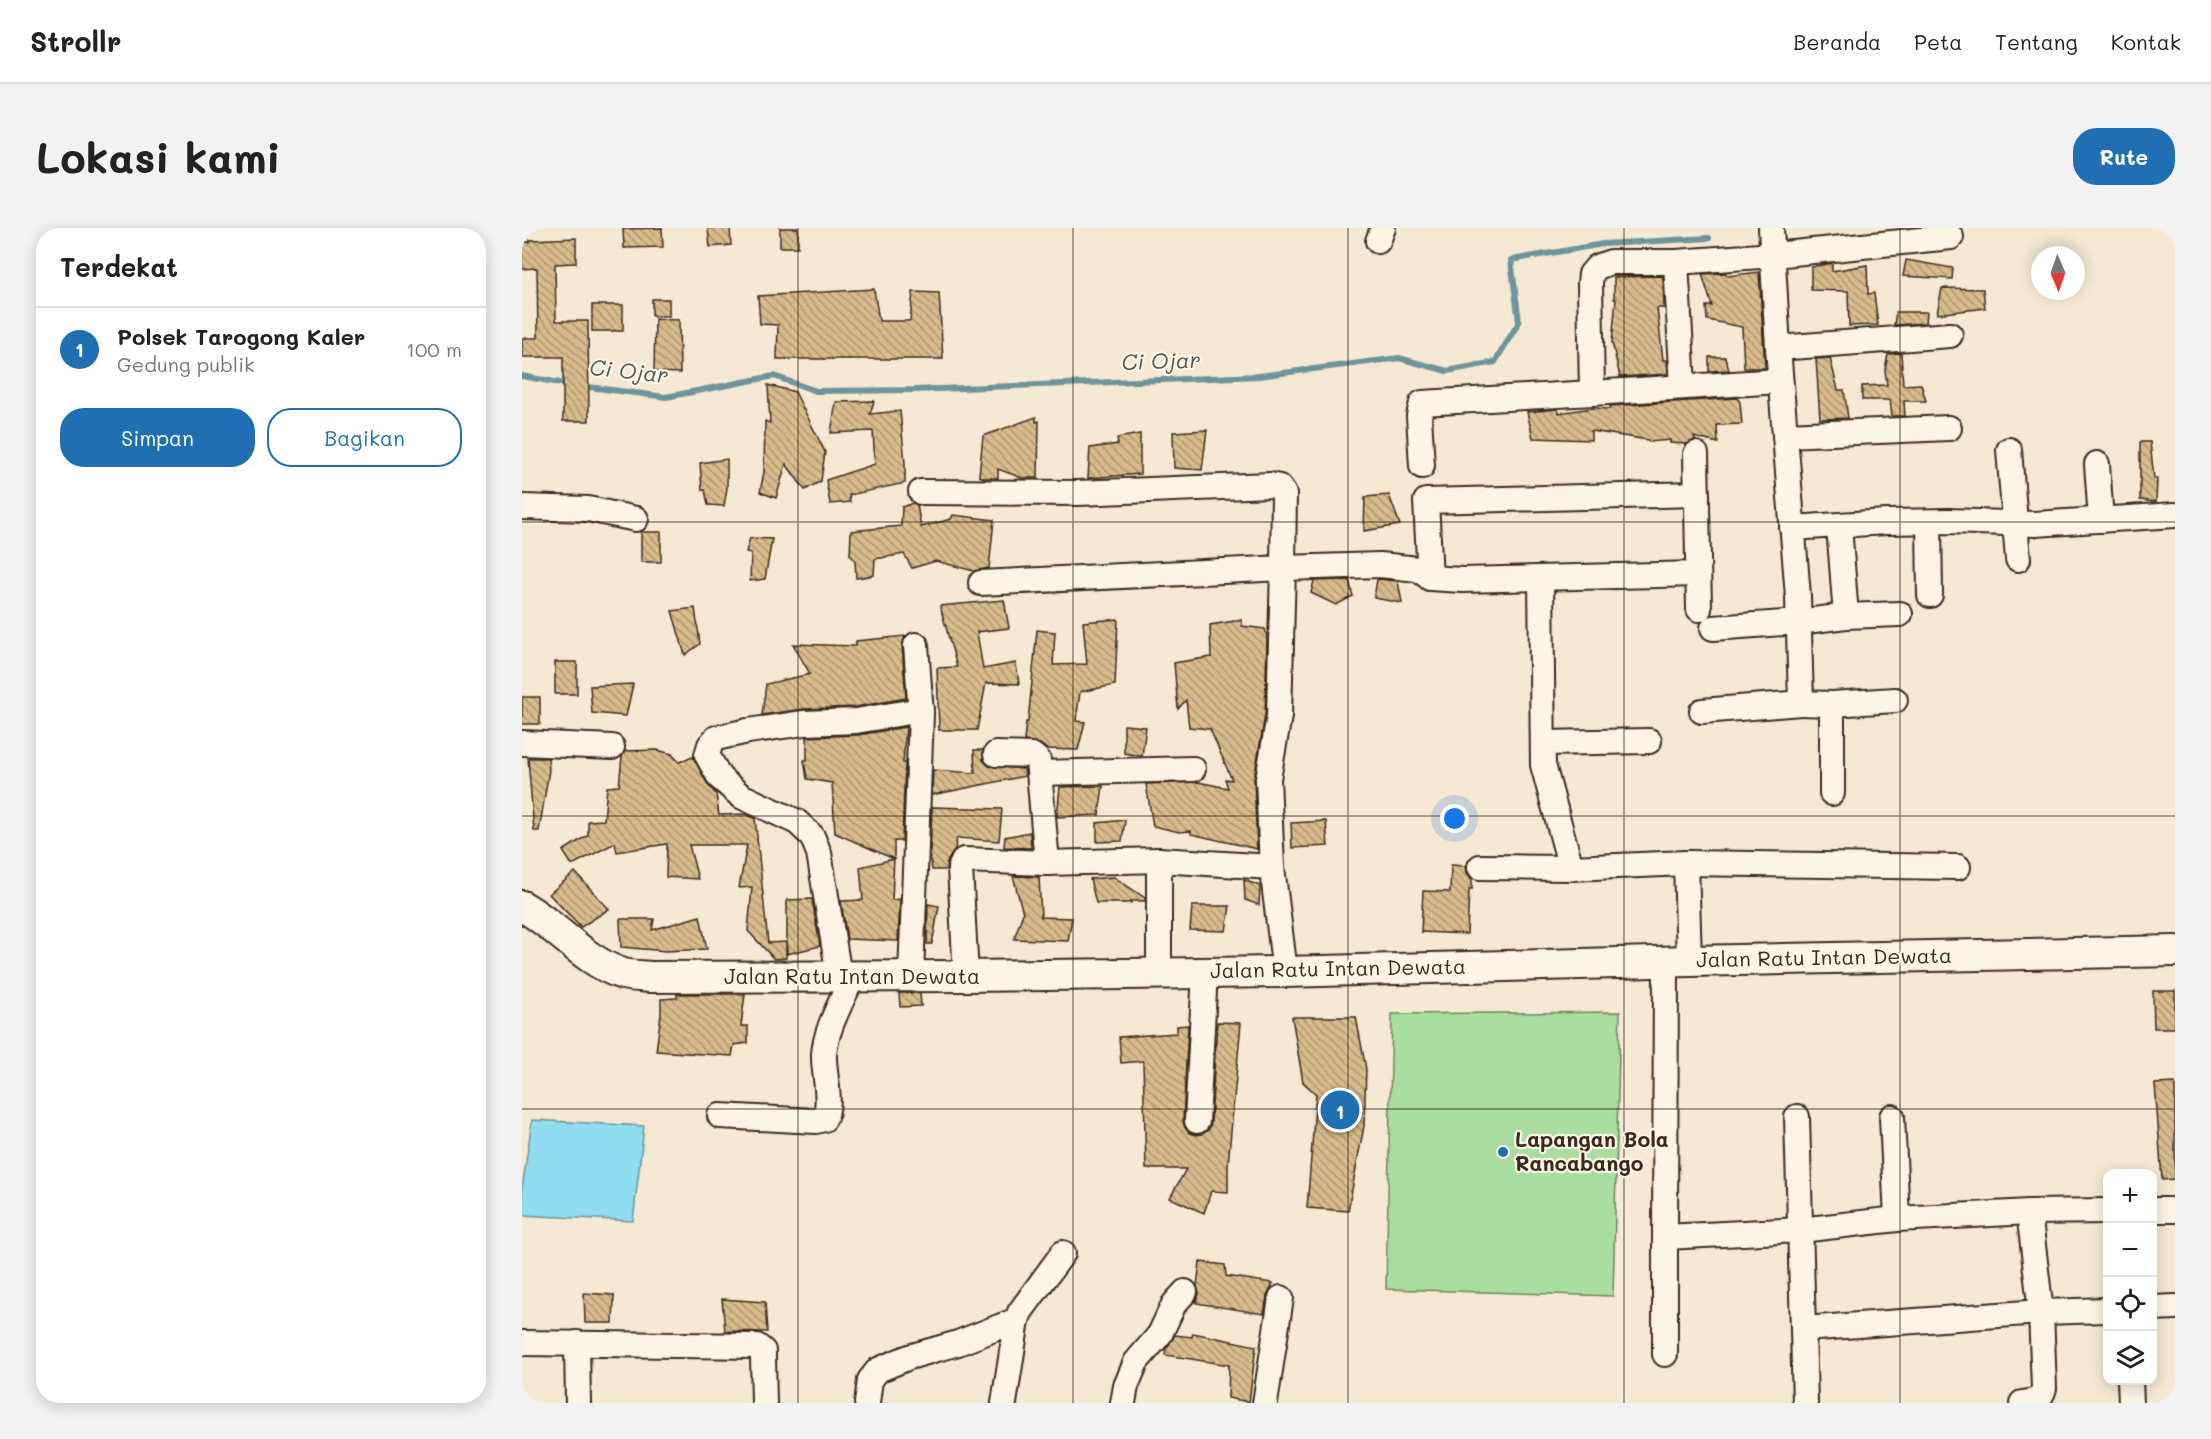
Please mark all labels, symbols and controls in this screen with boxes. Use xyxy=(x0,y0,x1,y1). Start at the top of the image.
text: Strollr xyxy=(30,23,121,59)
text: Beranda xyxy=(1793,28,1881,55)
text: Peta xyxy=(1914,28,1962,55)
text: Tentang xyxy=(1995,28,2078,55)
text: Kontak xyxy=(2111,28,2181,55)
button: Rute xyxy=(2073,128,2175,185)
text: Lokasi kami xyxy=(36,129,281,184)
north arrow xyxy=(2031,246,2085,300)
text: Terdekat xyxy=(60,250,178,284)
text: Polsek Tarogong Kaler xyxy=(117,322,365,351)
text: 1 xyxy=(75,336,84,362)
text: 100 m xyxy=(406,336,462,362)
water label: Ci Ojar xyxy=(1121,345,1201,376)
text: Gedung publik xyxy=(117,351,255,377)
water label: Ci Ojar xyxy=(588,352,670,389)
button: Simpan xyxy=(60,408,255,467)
button: Bagikan xyxy=(267,408,462,467)
your location xyxy=(1440,804,1469,833)
street label: Jalan Ratu Intan Dewata xyxy=(1696,941,1952,972)
street label: Jalan Ratu Intan Dewata xyxy=(1210,952,1466,983)
street label: Jalan Ratu Intan Dewata xyxy=(724,962,980,989)
pin: 1 xyxy=(1320,1088,1360,1132)
place label: Lapangan Bola Rancabango xyxy=(1515,1125,1669,1176)
marker: Lapangan Bola Rancabango xyxy=(1496,1145,1510,1159)
map controls xyxy=(2103,1169,2157,1385)
button: + xyxy=(2103,1169,2157,1223)
button: − xyxy=(2103,1223,2157,1277)
button: locate xyxy=(2103,1277,2157,1331)
button: layers xyxy=(2103,1331,2157,1385)

